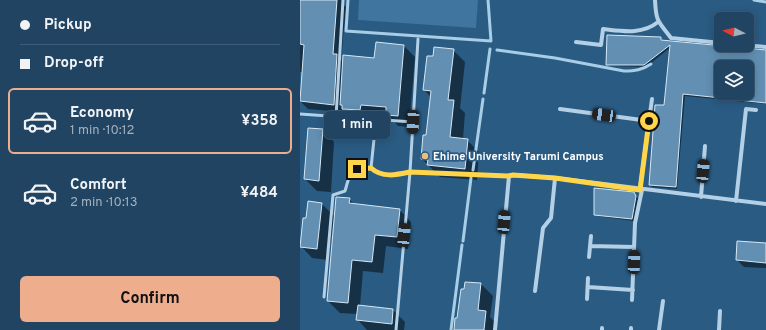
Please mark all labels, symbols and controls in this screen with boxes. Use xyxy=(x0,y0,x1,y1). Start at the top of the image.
north arrow xyxy=(714,12,754,52)
map controls xyxy=(714,12,754,100)
text: Pickup xyxy=(44,16,92,35)
text: Drop-off xyxy=(44,54,104,73)
button: layers xyxy=(714,60,754,100)
icon: car xyxy=(22,103,58,139)
text: Economy xyxy=(70,104,134,123)
car xyxy=(591,107,617,123)
car xyxy=(406,110,420,134)
callout: 1 min xyxy=(324,111,390,139)
text: ¥358 xyxy=(241,112,278,131)
route start xyxy=(640,112,658,130)
text: 1 min xyxy=(341,117,373,133)
text: 1 min · 10:12 xyxy=(70,123,135,139)
place label: Ehime University Tarumi Campus xyxy=(433,150,604,164)
marker: Ehime University Tarumi Campus xyxy=(420,151,430,161)
car xyxy=(696,159,710,183)
route end xyxy=(348,160,366,178)
icon: car xyxy=(22,175,58,211)
text: Comfort xyxy=(70,176,127,195)
text: ¥484 xyxy=(240,184,278,203)
text: 2 min · 10:13 xyxy=(70,195,138,211)
car xyxy=(497,210,511,234)
car xyxy=(397,223,411,247)
car xyxy=(628,250,640,274)
button: Confirm xyxy=(20,276,280,322)

